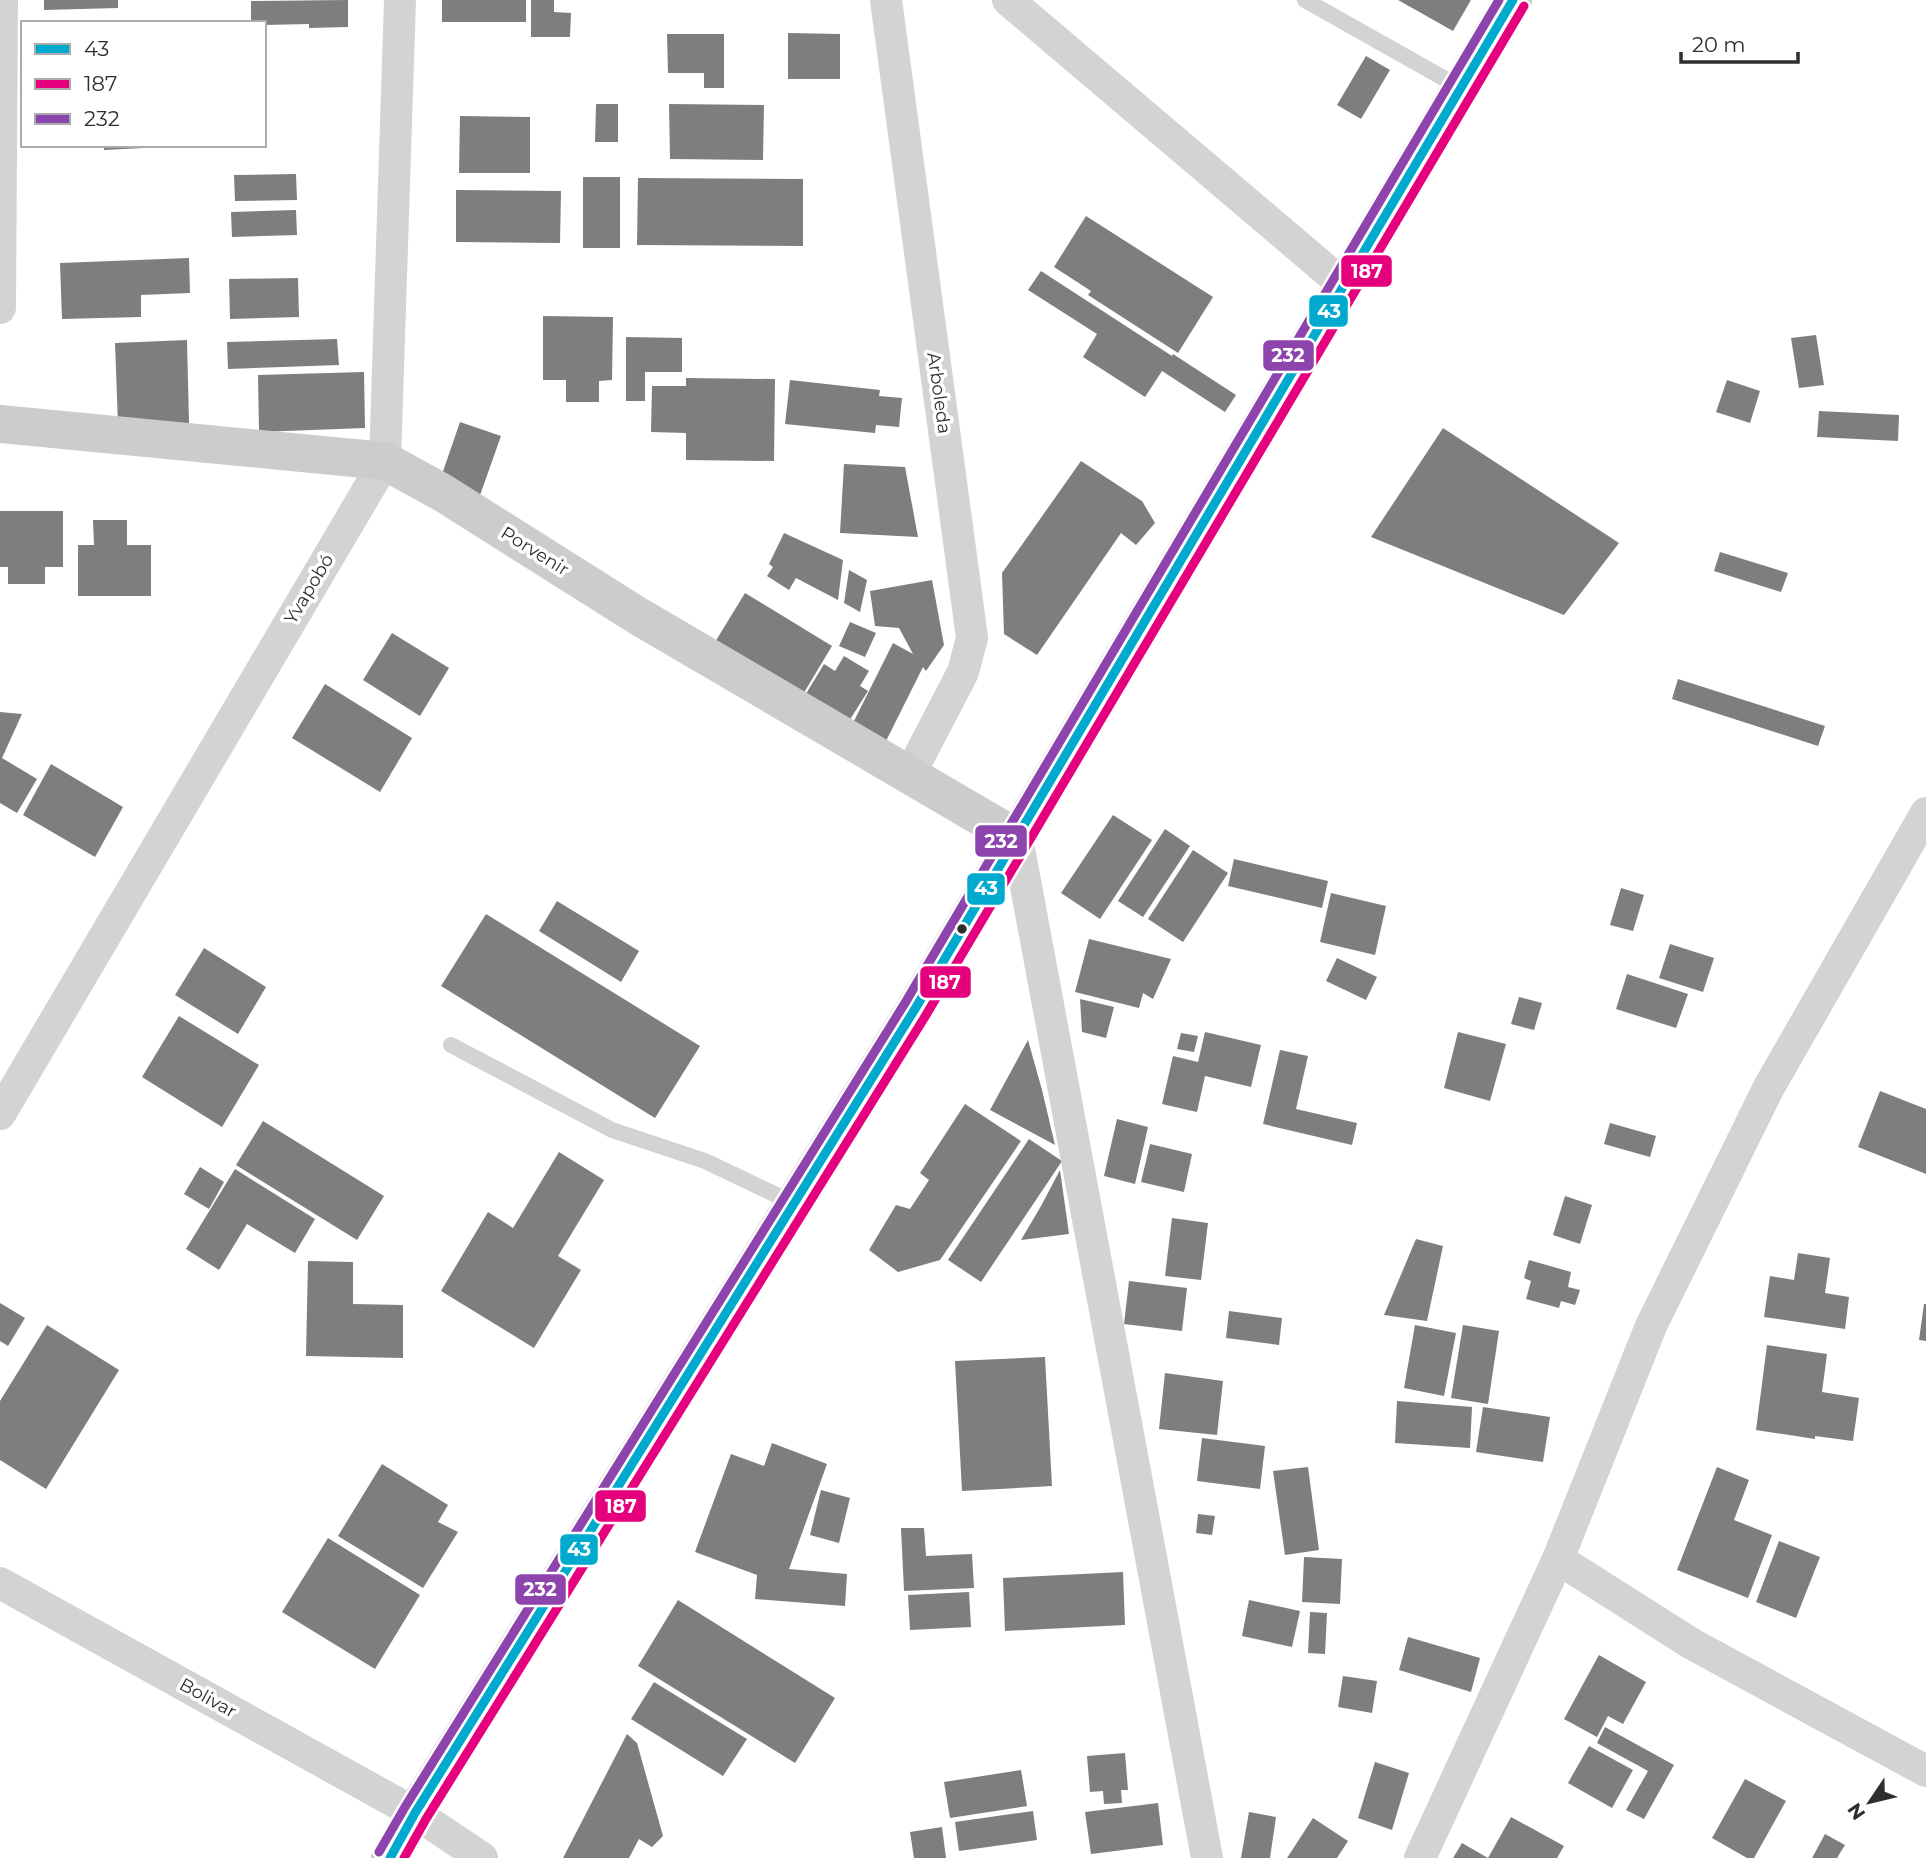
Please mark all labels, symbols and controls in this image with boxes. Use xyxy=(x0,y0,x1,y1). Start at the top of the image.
legend xyxy=(21,21,266,147)
scale bar xyxy=(1681,21,1798,65)
text: 20 m xyxy=(1692,32,1746,57)
text: 43 xyxy=(84,36,109,61)
text: 187 xyxy=(84,71,117,96)
text: 232 xyxy=(84,106,120,131)
line badge: 187 xyxy=(1340,254,1393,288)
text: 187 xyxy=(1351,260,1383,283)
line badge: 43 xyxy=(1308,294,1349,328)
text: 43 xyxy=(1317,300,1341,323)
line badge: 232 xyxy=(1262,339,1315,372)
text: 232 xyxy=(1271,344,1305,367)
street label: Arboleda xyxy=(922,351,956,435)
street label: Porvenir xyxy=(497,522,573,580)
street label: Yvapobó xyxy=(280,550,338,628)
line badge: 232 xyxy=(974,824,1028,858)
text: 232 xyxy=(984,830,1018,853)
line badge: 43 xyxy=(966,872,1006,906)
text: 43 xyxy=(974,877,998,900)
unlabelled marker xyxy=(955,922,969,936)
line badge: 187 xyxy=(919,965,972,999)
text: 187 xyxy=(929,971,961,994)
line badge: 187 xyxy=(594,1489,647,1523)
text: 187 xyxy=(605,1495,637,1518)
line badge: 43 xyxy=(559,1533,599,1566)
text: 43 xyxy=(567,1538,591,1561)
line badge: 232 xyxy=(514,1573,567,1606)
text: 232 xyxy=(523,1578,557,1601)
street label: Bolivar xyxy=(176,1673,240,1723)
north arrow xyxy=(1835,1767,1905,1837)
text: N xyxy=(1843,1799,1870,1824)

